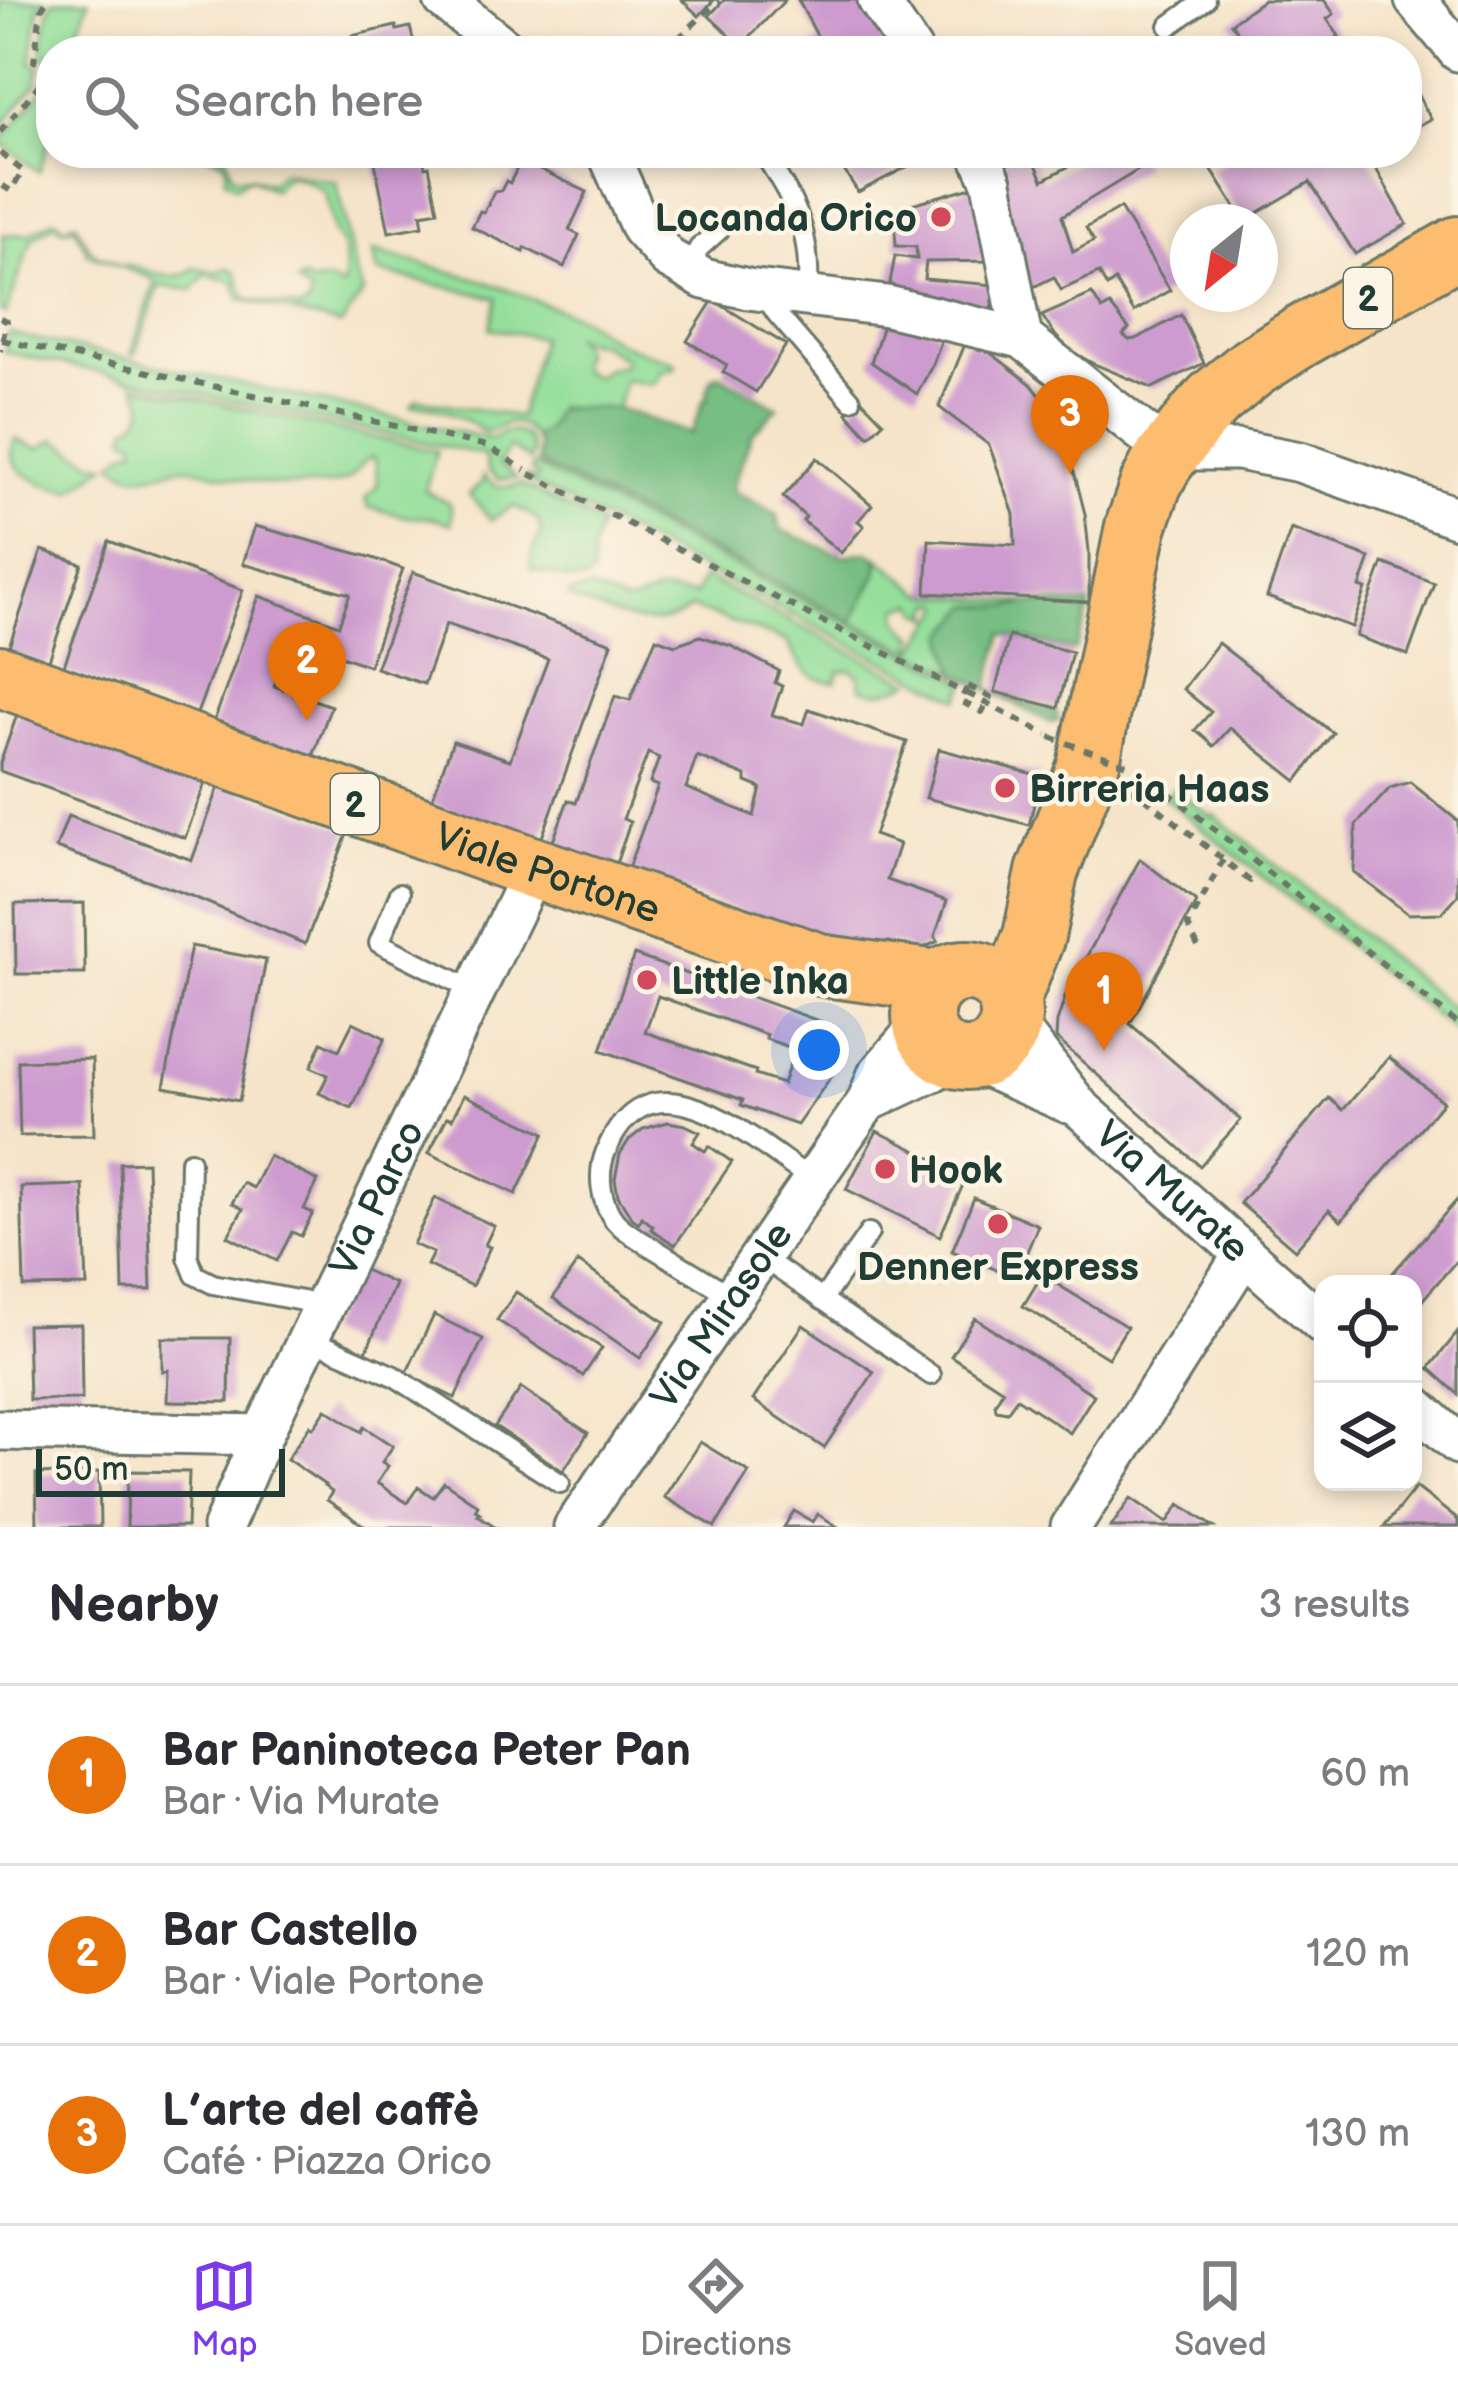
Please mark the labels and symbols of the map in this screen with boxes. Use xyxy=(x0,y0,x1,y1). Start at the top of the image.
place label: Locanda Orico xyxy=(655,196,917,243)
marker: Locanda Orico xyxy=(928,204,954,230)
north arrow xyxy=(1170,204,1278,312)
road number: 2 xyxy=(1344,268,1392,328)
pin: 3 xyxy=(1031,375,1109,474)
pin: 2 xyxy=(268,622,346,721)
place label: Birreria Haas xyxy=(1029,767,1270,814)
road number: 2 xyxy=(331,774,379,834)
marker: Birreria Haas xyxy=(992,775,1018,801)
street label: Viale Portone xyxy=(428,813,666,935)
pin: 1 xyxy=(1065,952,1143,1051)
place label: Little Inka xyxy=(671,959,849,1006)
marker: Little Inka xyxy=(634,967,660,993)
your location xyxy=(789,1020,849,1080)
street label: Via Murate xyxy=(1085,1112,1258,1273)
street label: Via Parco xyxy=(321,1113,435,1284)
place label: Hook xyxy=(909,1148,1003,1195)
marker: Hook xyxy=(872,1156,898,1182)
marker: Denner Express xyxy=(985,1211,1011,1237)
street label: Via Mirasole xyxy=(642,1213,803,1419)
place label: Denner Express xyxy=(857,1245,1139,1292)
scale bar xyxy=(36,1443,285,1496)

